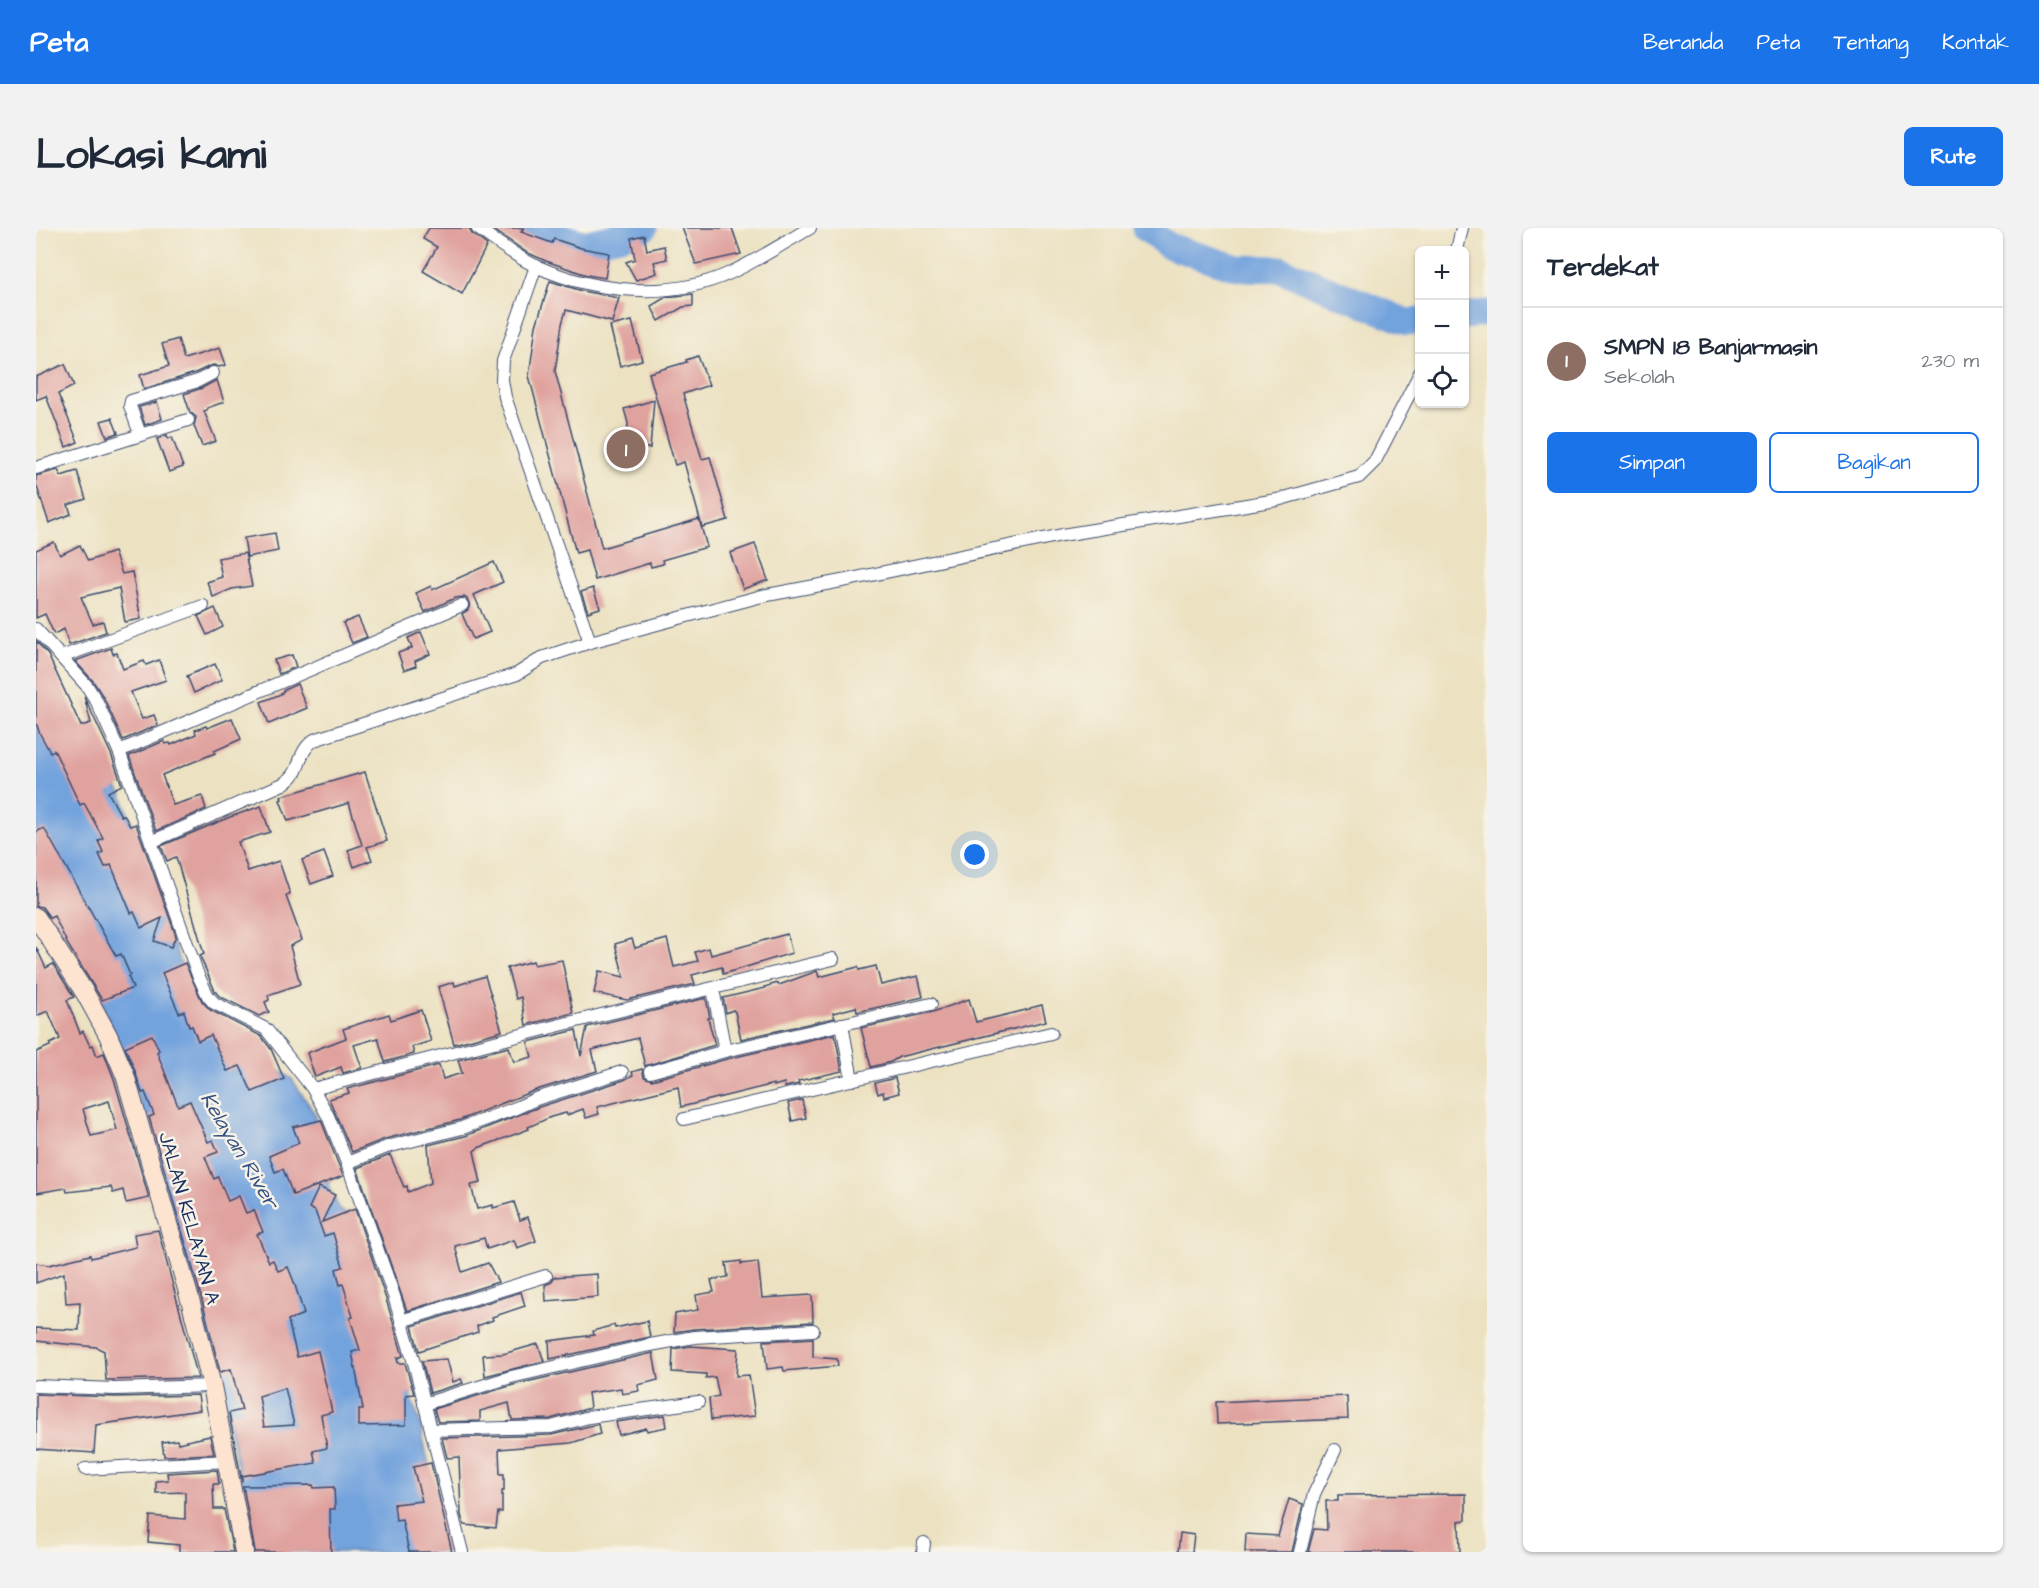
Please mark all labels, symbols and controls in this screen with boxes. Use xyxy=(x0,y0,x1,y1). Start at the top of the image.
text: Peta xyxy=(30,23,89,62)
text: Beranda xyxy=(1643,28,1724,57)
text: Peta xyxy=(1757,28,1800,57)
text: Tentang xyxy=(1833,28,1909,57)
text: Kontak xyxy=(1942,28,2009,57)
text: Lokasi kami xyxy=(36,127,266,185)
button: Rute xyxy=(1904,127,2003,186)
map controls xyxy=(1415,246,1469,408)
button: + xyxy=(1415,246,1469,300)
text: Terdekat xyxy=(1547,249,1659,285)
button: − xyxy=(1415,300,1469,354)
text: SMPN 18 Banjarmasin xyxy=(1604,332,1818,363)
text: 1 xyxy=(1565,347,1568,375)
text: 230 m xyxy=(1921,347,1979,375)
button: locate xyxy=(1415,354,1469,408)
text: Sekolah xyxy=(1604,363,1674,391)
pin: 1 xyxy=(606,426,646,472)
button: Simpan xyxy=(1547,432,1757,493)
button: Bagikan xyxy=(1769,432,1979,493)
your location xyxy=(960,840,989,869)
water label: Kelayan River xyxy=(193,1087,287,1217)
street label: JALAN KELAYAN A xyxy=(151,1129,227,1308)

